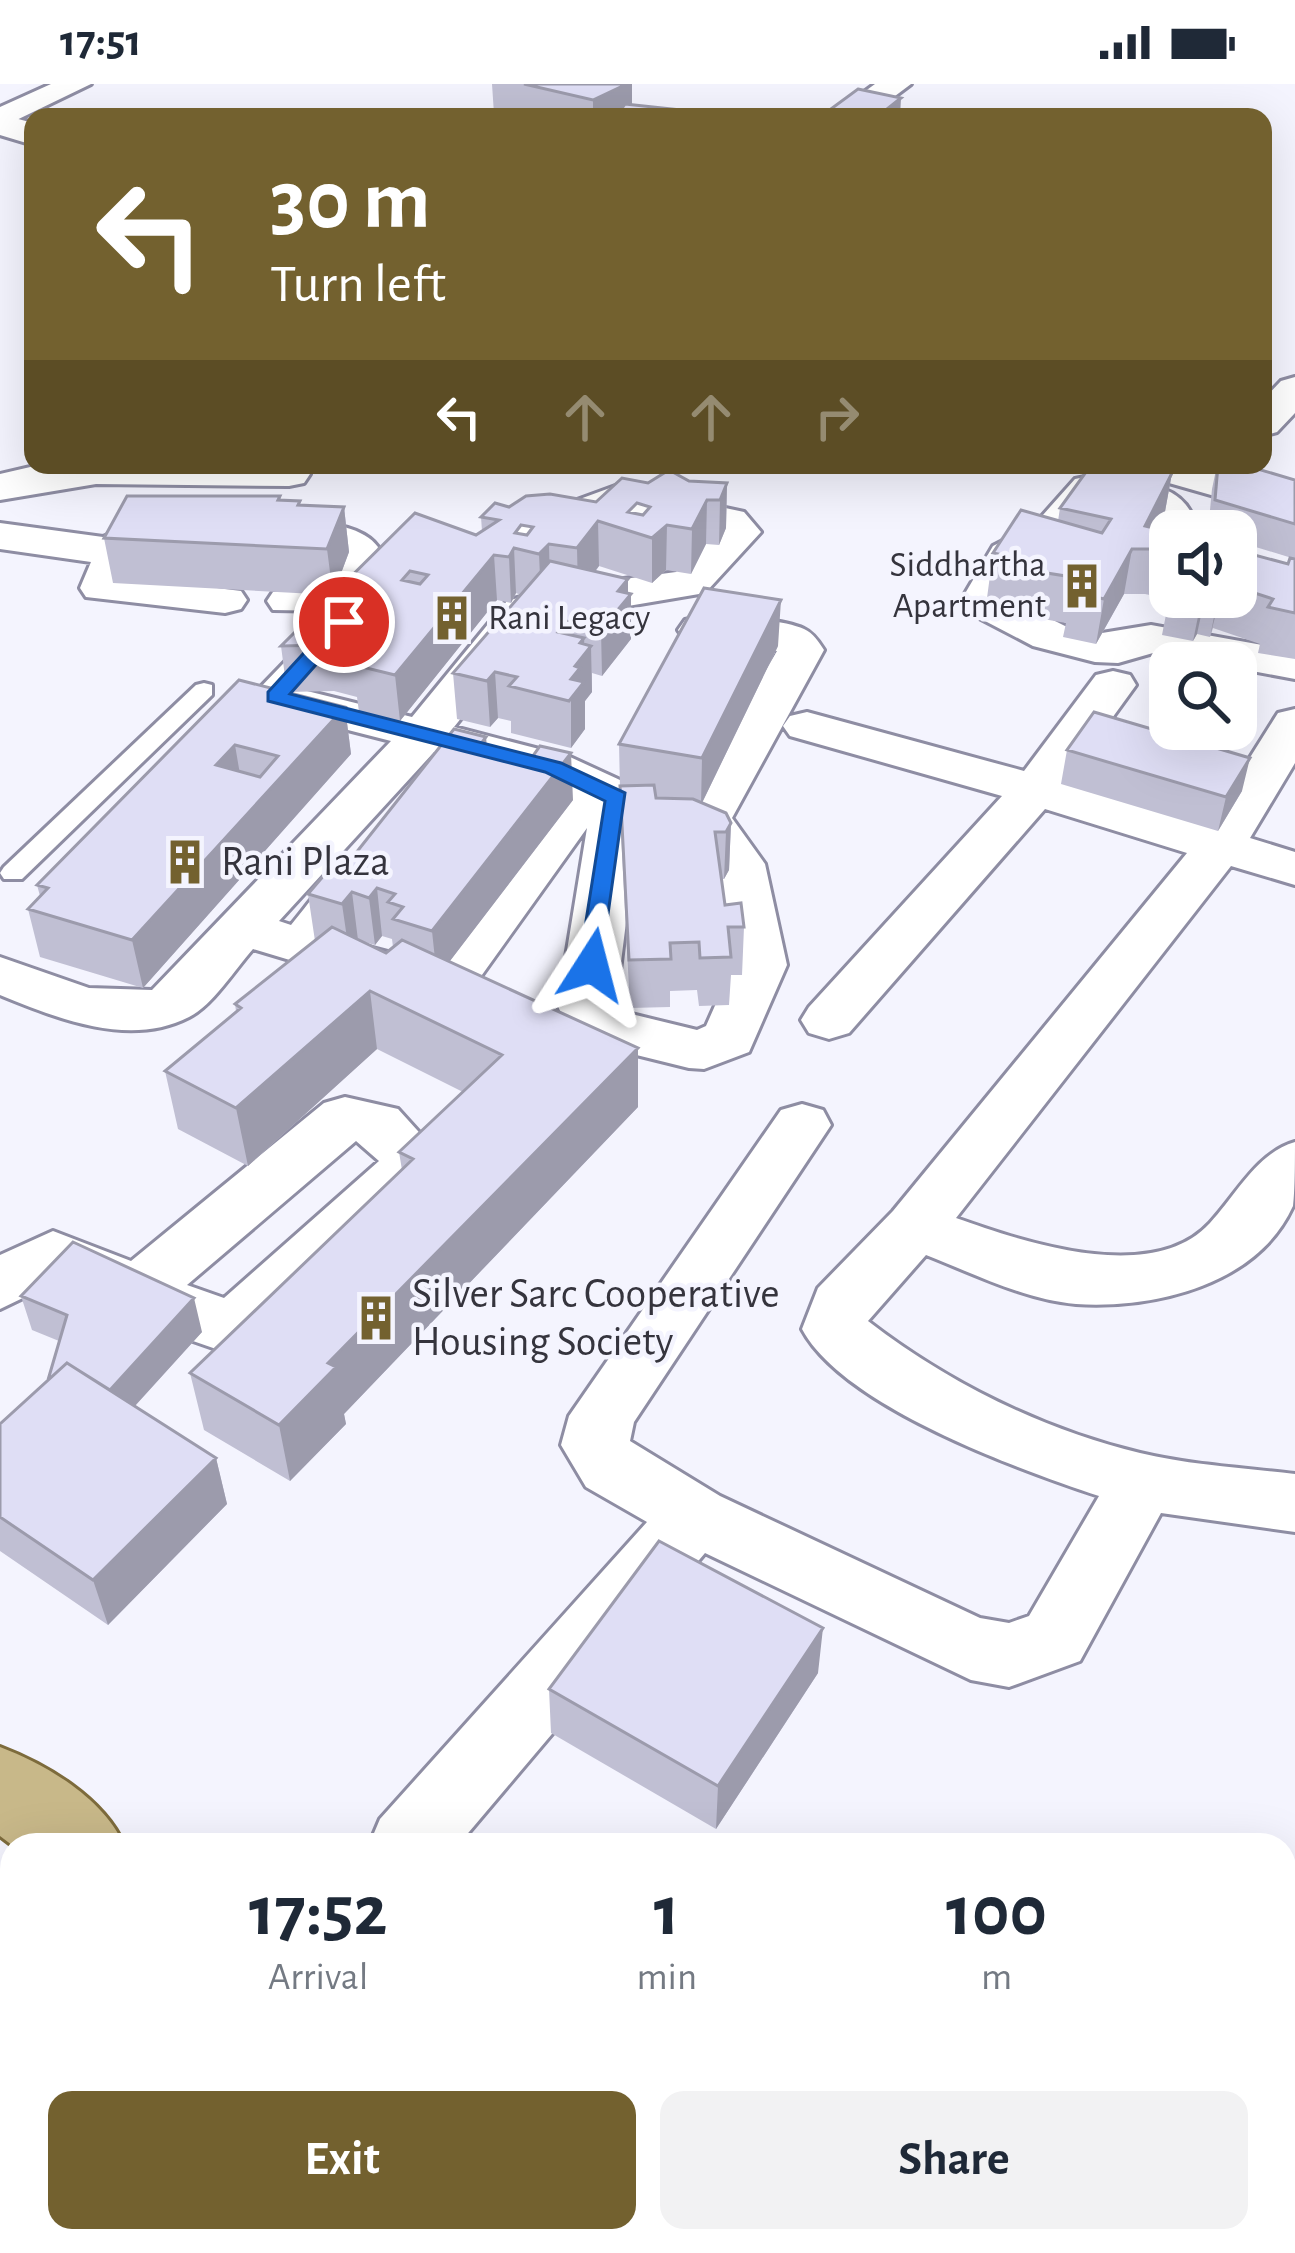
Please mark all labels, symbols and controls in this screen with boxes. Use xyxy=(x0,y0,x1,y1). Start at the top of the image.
text: 17:51 xyxy=(60,19,142,64)
icon: left xyxy=(72,156,228,312)
text: 30 m xyxy=(270,160,430,244)
text: Turn left xyxy=(270,258,446,312)
icon: left xyxy=(426,384,492,450)
icon: ahead xyxy=(552,384,618,450)
icon: ahead xyxy=(678,384,744,450)
icon: right xyxy=(804,384,870,450)
map controls xyxy=(1149,510,1257,750)
button: sound xyxy=(1149,510,1257,618)
place label: Siddhartha Apartment xyxy=(890,547,1047,624)
building icon: Siddhartha Apartment xyxy=(1057,561,1107,611)
pin xyxy=(293,571,395,673)
icon: arrive xyxy=(311,589,377,655)
building icon: Rani Legacy xyxy=(427,593,477,643)
place label: Rani Legacy xyxy=(488,600,650,636)
button: search xyxy=(1149,642,1257,750)
building icon: Rani Plaza xyxy=(160,837,210,887)
place label: Rani Plaza xyxy=(221,841,390,883)
position arrow xyxy=(529,902,655,1028)
place label: Silver Sarc Cooperative Housing Society xyxy=(412,1273,780,1363)
building icon: Silver Sarc Cooperative Housing Society xyxy=(351,1293,401,1343)
text: 17:52 xyxy=(249,1876,387,1948)
text: 1 xyxy=(654,1876,680,1948)
text: 100 xyxy=(946,1876,1047,1948)
text: Arrival xyxy=(268,1958,368,1997)
text: min xyxy=(636,1958,697,1997)
text: m xyxy=(981,1958,1012,1997)
button: Exit xyxy=(48,2091,636,2229)
button: Share xyxy=(660,2091,1248,2229)

